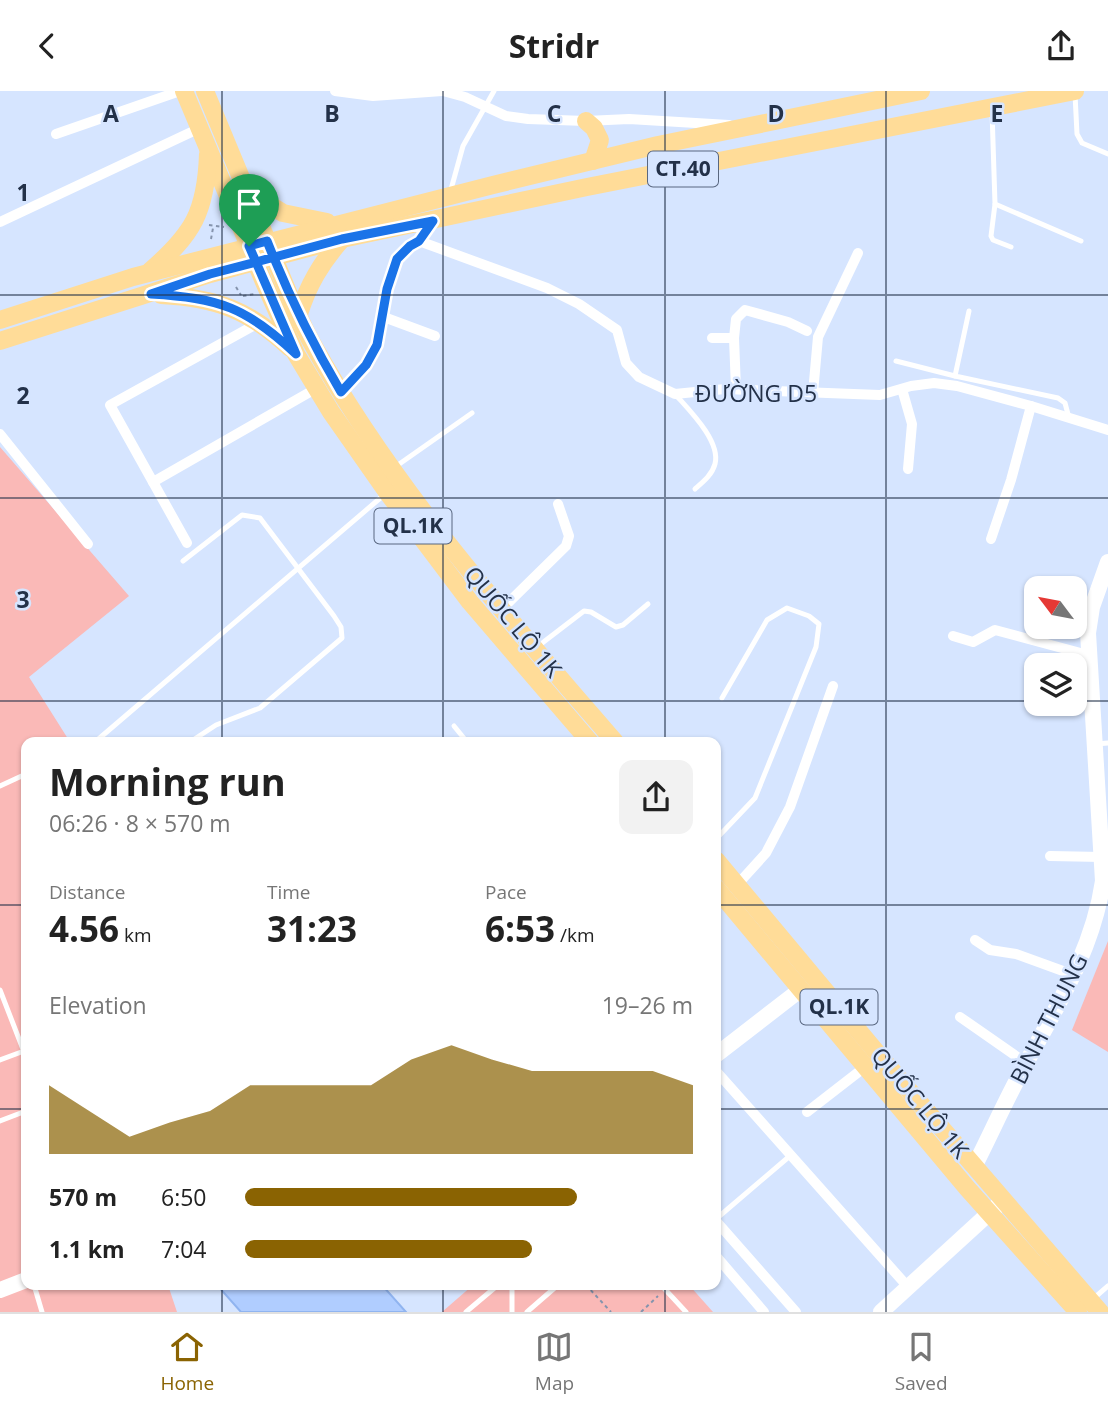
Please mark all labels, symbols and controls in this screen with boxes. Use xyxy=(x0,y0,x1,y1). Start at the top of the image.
text: Stridr xyxy=(509,24,599,67)
icon: back xyxy=(28,27,66,65)
icon: share xyxy=(1042,27,1080,65)
text: A xyxy=(103,97,119,129)
text: B xyxy=(324,97,340,129)
text: C xyxy=(547,97,561,129)
text: D xyxy=(767,97,785,129)
text: E xyxy=(991,97,1003,129)
road number: CT.40 xyxy=(648,151,718,187)
pin xyxy=(219,174,279,246)
text: 1 xyxy=(16,176,30,208)
icon: arrive xyxy=(230,185,268,223)
street label: ĐƯỜNG D5 xyxy=(695,377,817,409)
text: 2 xyxy=(16,379,30,411)
road number: QL.1K xyxy=(374,509,452,543)
street label: QUỐC LỘ 1K xyxy=(458,559,570,684)
north arrow xyxy=(1024,576,1087,639)
map controls xyxy=(1024,576,1087,716)
text: 3 xyxy=(16,583,30,615)
button: layers xyxy=(1024,653,1087,716)
text: Morning run xyxy=(49,755,286,807)
button: share xyxy=(619,760,693,834)
text: 06:26 · 8 × 570 m xyxy=(49,807,231,839)
text: Distance xyxy=(49,879,125,905)
text: Time xyxy=(267,879,311,905)
text: Pace xyxy=(485,879,527,905)
text: 4.56 xyxy=(49,905,119,952)
text: 31:23 xyxy=(267,905,357,952)
text: 6:53 xyxy=(485,905,555,952)
text: km xyxy=(119,922,152,948)
text: /km xyxy=(555,922,595,948)
street label: BÌNH THUNG xyxy=(1002,948,1095,1089)
text: Elevation xyxy=(49,989,147,1021)
text: 19–26 m xyxy=(602,989,693,1021)
road number: QL.1K xyxy=(800,989,878,1025)
street label: QUỐC LỘ 1K xyxy=(865,1040,977,1165)
text: 570 m xyxy=(49,1181,117,1213)
text: 6:50 xyxy=(161,1181,207,1213)
text: 1.1 km xyxy=(49,1233,125,1265)
text: 7:04 xyxy=(161,1233,207,1265)
tab: Home xyxy=(160,1328,214,1396)
tab: Map xyxy=(535,1328,574,1396)
tab: Saved xyxy=(895,1328,948,1396)

